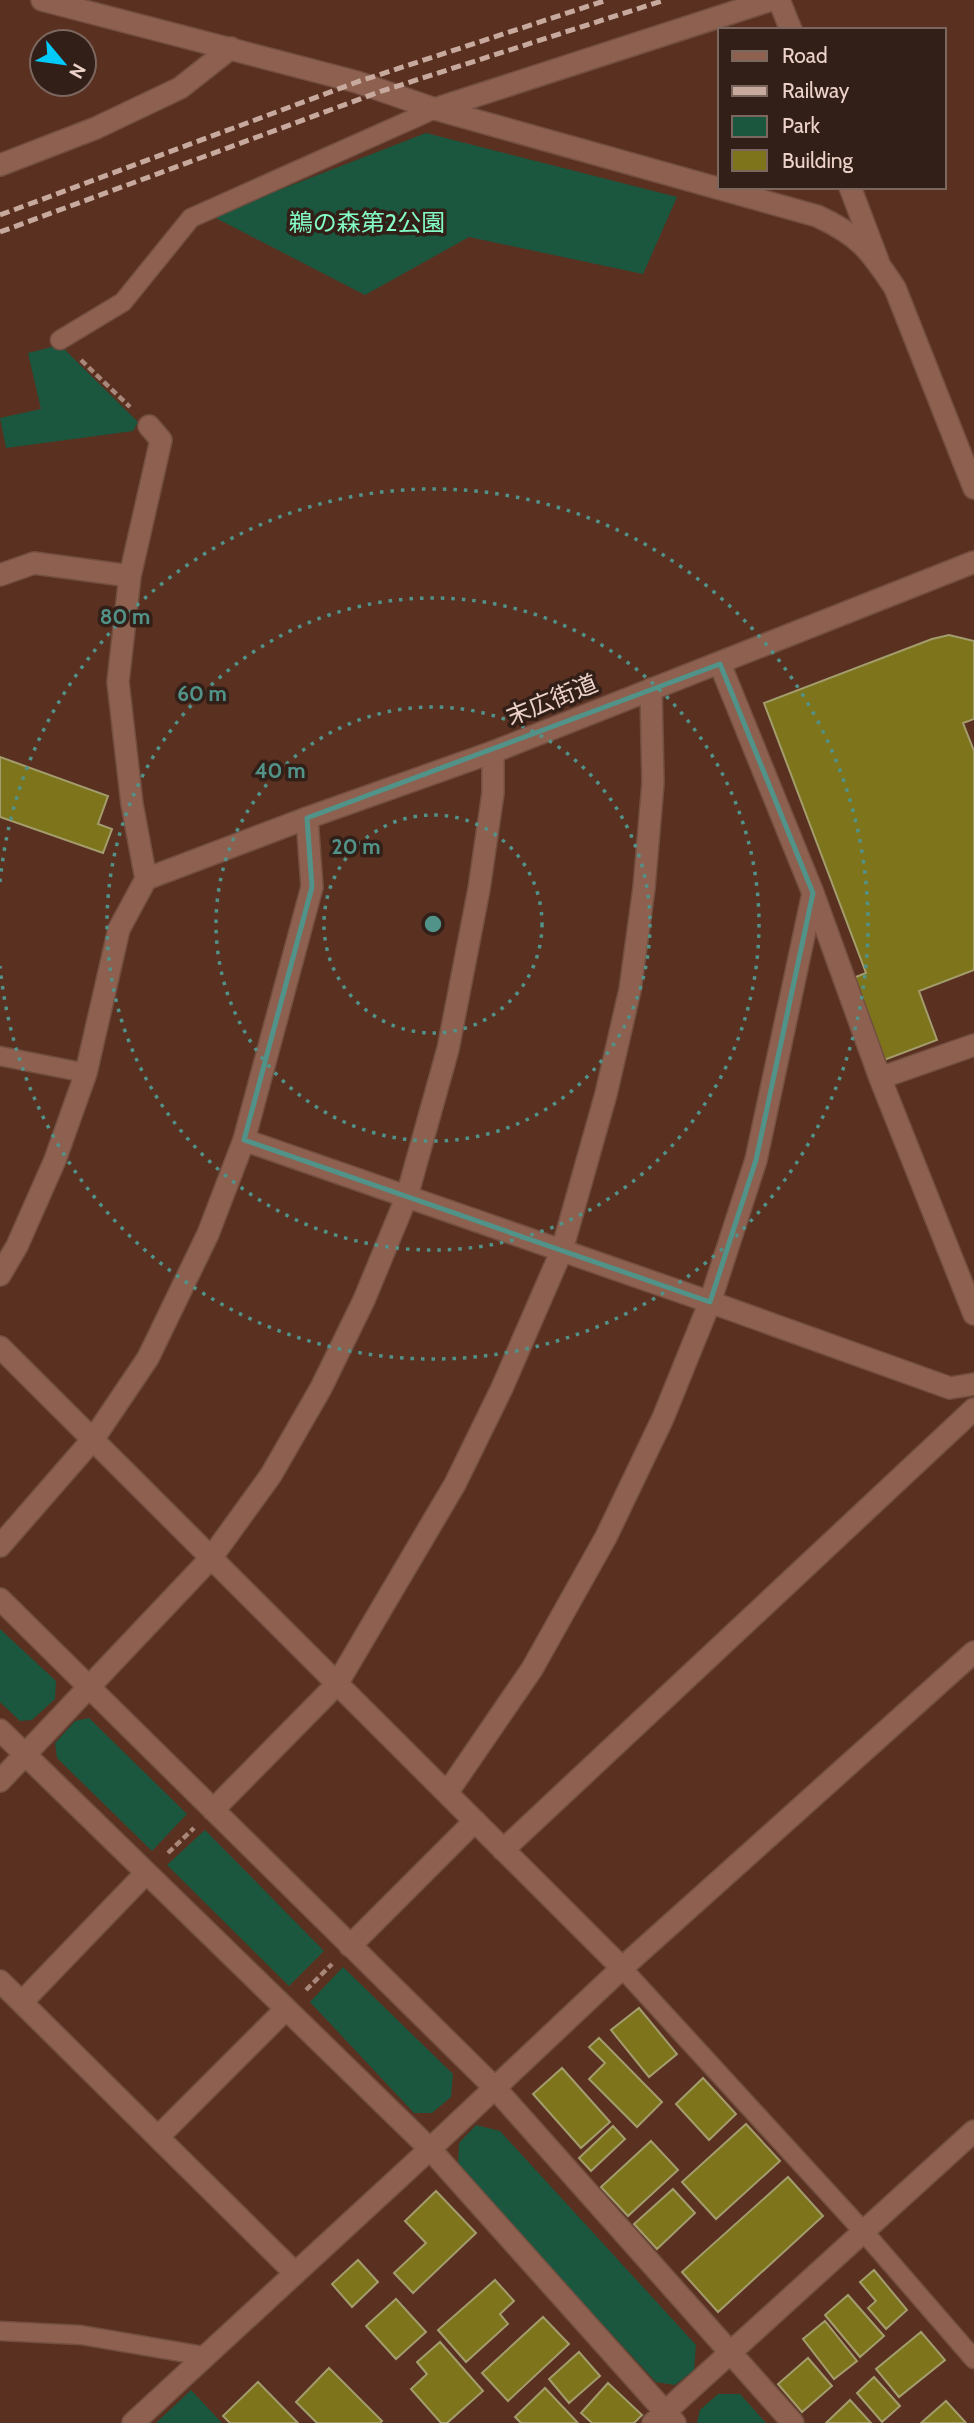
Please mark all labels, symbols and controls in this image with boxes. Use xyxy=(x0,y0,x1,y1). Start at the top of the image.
north arrow xyxy=(28,28,98,98)
legend xyxy=(718,28,946,189)
text: Road xyxy=(782,43,828,68)
text: N xyxy=(64,60,91,82)
text: Railway xyxy=(782,78,850,103)
text: Park xyxy=(782,113,820,138)
text: Building xyxy=(782,148,854,173)
park label: 鵜の森第2公園 xyxy=(289,208,445,237)
text: 80 m xyxy=(100,604,150,629)
street label: 末広街道 xyxy=(502,668,602,731)
text: 60 m xyxy=(177,681,227,706)
text: 40 m xyxy=(255,758,305,783)
text: 20 m xyxy=(332,834,380,859)
centre of rings xyxy=(421,912,445,936)

